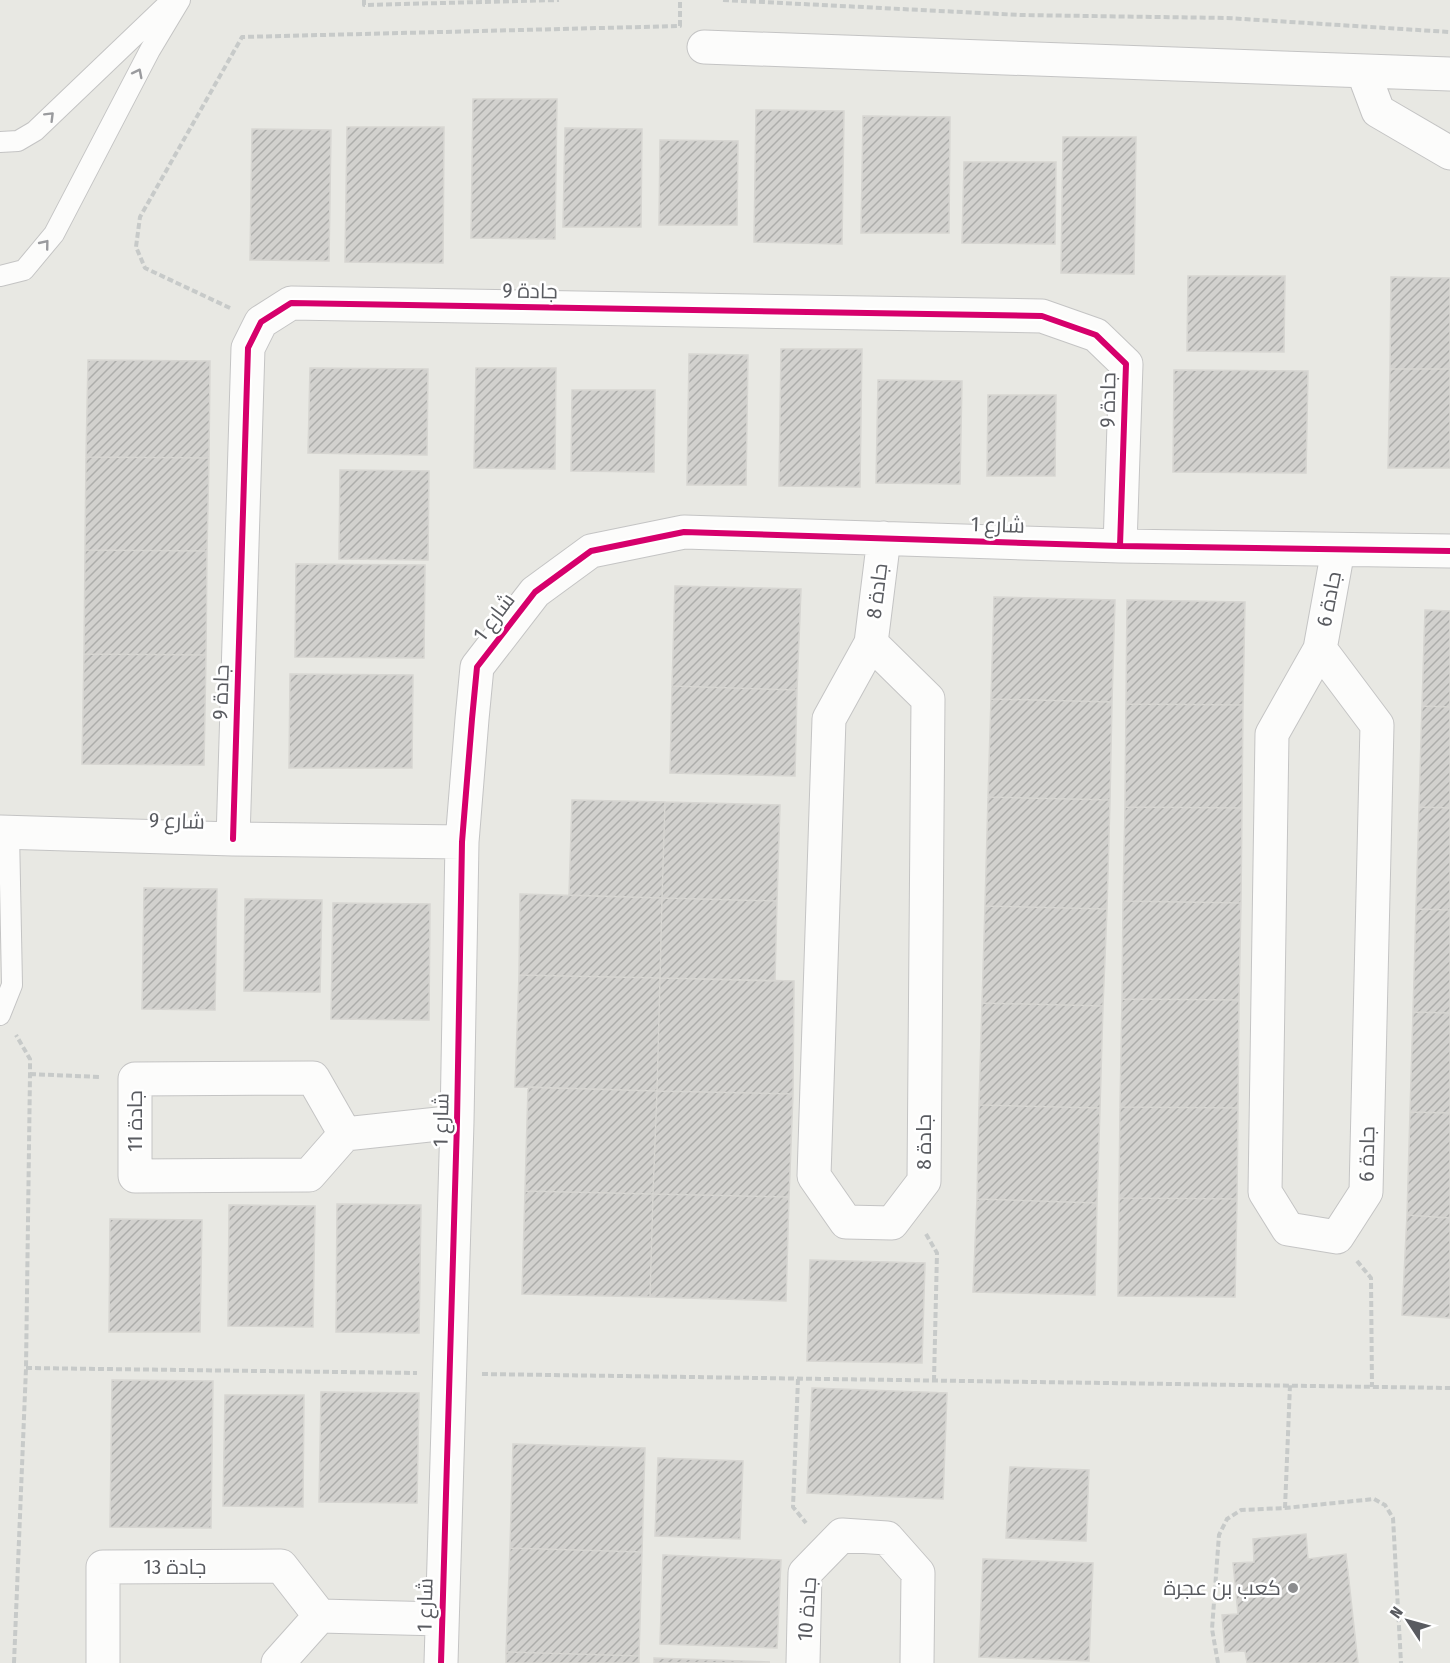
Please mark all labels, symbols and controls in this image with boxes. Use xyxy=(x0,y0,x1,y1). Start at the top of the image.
one-way arrow xyxy=(131,68,142,79)
one-way arrow xyxy=(42,113,53,124)
one-way arrow xyxy=(38,240,49,251)
street label: جادة 9 xyxy=(502,278,558,304)
street label: جادة 9 xyxy=(1095,372,1121,428)
street label: شارع 1 xyxy=(971,511,1025,540)
street label: جادة 8 xyxy=(861,562,893,620)
street label: جادة 6 xyxy=(1311,569,1347,629)
street label: شارع 1 xyxy=(467,588,521,647)
street label: جادة 9 xyxy=(207,664,235,720)
street label: شارع 9 xyxy=(149,807,205,836)
street label: جادة 11 xyxy=(122,1090,148,1152)
street label: شارع 1 xyxy=(428,1093,455,1147)
street label: جادة 8 xyxy=(911,1114,937,1170)
street label: جادة 6 xyxy=(1354,1126,1380,1182)
street label: جادة 13 xyxy=(144,1554,206,1580)
place label: كعب بن عجرة xyxy=(1164,1575,1281,1601)
street label: جادة 10 xyxy=(792,1576,822,1642)
street label: شارع 1 xyxy=(412,1578,439,1632)
marker: كعب بن عجرة xyxy=(1286,1581,1300,1595)
north arrow xyxy=(1378,1591,1438,1651)
text: N xyxy=(1386,1603,1407,1622)

